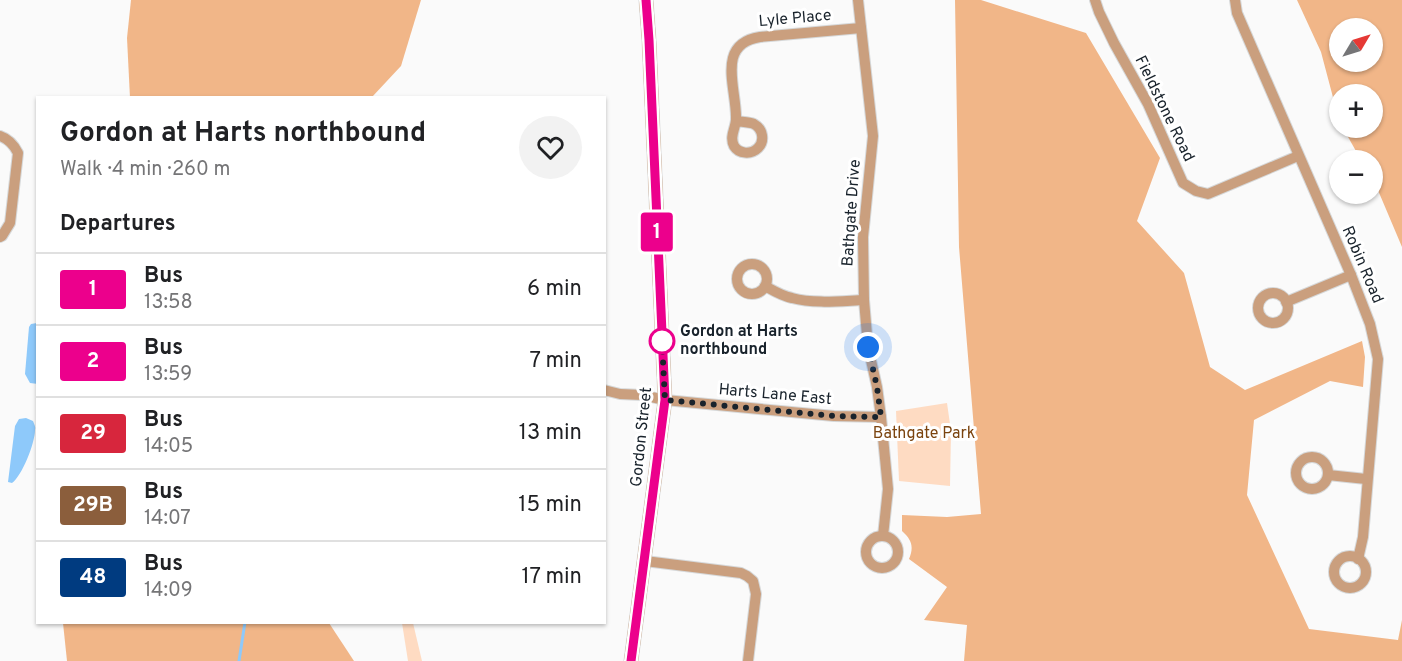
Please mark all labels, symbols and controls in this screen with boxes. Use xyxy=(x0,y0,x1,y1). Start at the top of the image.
street label: Lyle Place xyxy=(758,6,832,32)
north arrow xyxy=(1329,18,1383,72)
map controls xyxy=(1329,18,1383,204)
street label: Fieldstone Road xyxy=(1130,53,1198,165)
button: + xyxy=(1329,84,1383,138)
text: Gordon at Harts northbound xyxy=(60,116,426,152)
button: heart xyxy=(519,116,582,179)
button: − xyxy=(1329,150,1383,204)
text: Walk · 4 min · 260 m xyxy=(60,157,231,183)
street label: Bathgate Drive xyxy=(838,159,866,267)
text: Departures xyxy=(60,211,176,238)
line badge: 1 xyxy=(638,212,676,252)
text: 1 xyxy=(653,219,661,246)
street label: Robin Road xyxy=(1337,223,1387,307)
text: Bus xyxy=(144,263,183,290)
text: 1 xyxy=(89,276,97,303)
text: 6 min xyxy=(527,276,582,303)
text: 13:58 xyxy=(144,290,193,316)
place label: Gordon at Harts northbound xyxy=(680,322,798,360)
marker: Gordon at Harts northbound xyxy=(649,328,675,354)
your location xyxy=(853,332,883,362)
text: Bus xyxy=(144,335,183,362)
text: 2 xyxy=(87,348,99,375)
text: 7 min xyxy=(530,348,582,375)
text: 13:59 xyxy=(144,362,192,388)
street label: Harts Lane East xyxy=(718,380,832,410)
street label: Gordon Street xyxy=(627,386,657,488)
text: Bus xyxy=(144,407,183,434)
text: 29 xyxy=(80,420,106,447)
text: 13 min xyxy=(519,420,582,447)
park label: Bathgate Park xyxy=(873,424,975,444)
text: 14:05 xyxy=(144,434,193,460)
text: Bus xyxy=(144,479,183,506)
text: 29B xyxy=(73,492,113,519)
text: 15 min xyxy=(518,492,582,519)
text: 14:07 xyxy=(144,506,191,532)
text: Bus xyxy=(144,551,183,578)
text: 48 xyxy=(80,564,106,591)
text: 17 min xyxy=(522,564,582,591)
text: 14:09 xyxy=(144,578,193,604)

